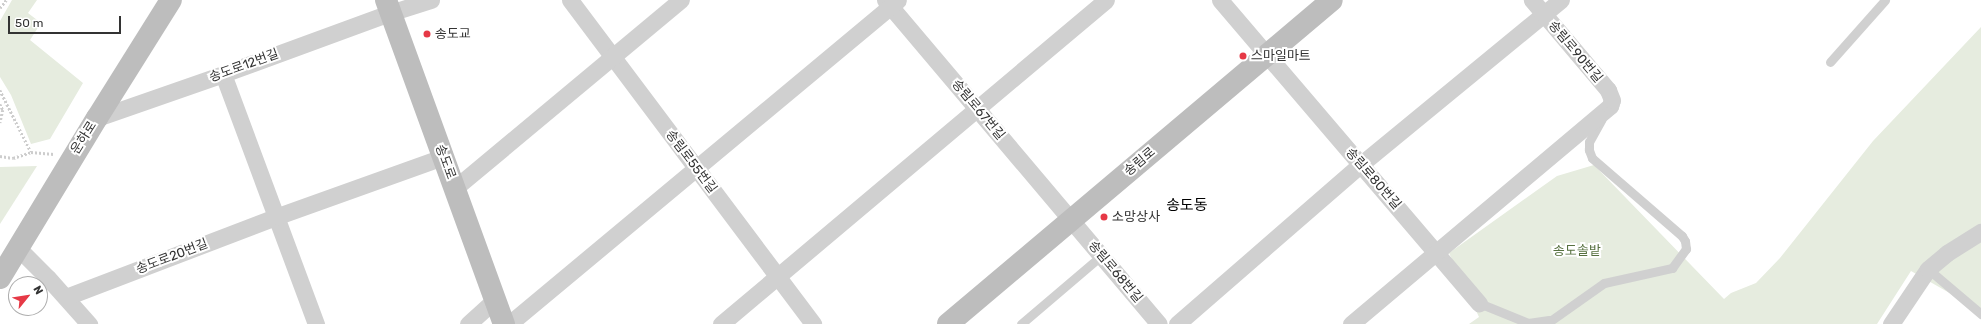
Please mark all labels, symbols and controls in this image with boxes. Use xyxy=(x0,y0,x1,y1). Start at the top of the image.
scale bar xyxy=(10,8,123,34)
text: 50 m xyxy=(15,16,43,30)
street label: 송림로90번길 xyxy=(1545,18,1605,86)
place label: 송도교 xyxy=(435,26,471,42)
marker: 송도교 xyxy=(422,29,432,39)
street label: 송도로12번길 xyxy=(207,46,281,86)
place label: 스마일마트 xyxy=(1251,48,1311,64)
marker: 스마일마트 xyxy=(1238,51,1248,61)
street label: 송림로67번길 xyxy=(948,77,1008,143)
street label: 운하로 xyxy=(68,119,100,157)
street label: 송림로55번길 xyxy=(662,127,720,197)
street label: 송도로 xyxy=(432,142,458,182)
street label: 송림로 xyxy=(1121,144,1159,180)
street label: 송림로80번길 xyxy=(1342,145,1404,213)
district label: 송도동 xyxy=(1166,197,1208,215)
place label: 소망상사 xyxy=(1112,209,1160,225)
marker: 소망상사 xyxy=(1099,212,1109,222)
street label: 송도로20번길 xyxy=(134,236,210,278)
street label: 송림로68번길 xyxy=(1085,238,1145,306)
park label: 송도솔밭 xyxy=(1553,243,1601,259)
north arrow xyxy=(8,276,48,316)
text: N xyxy=(30,284,46,297)

